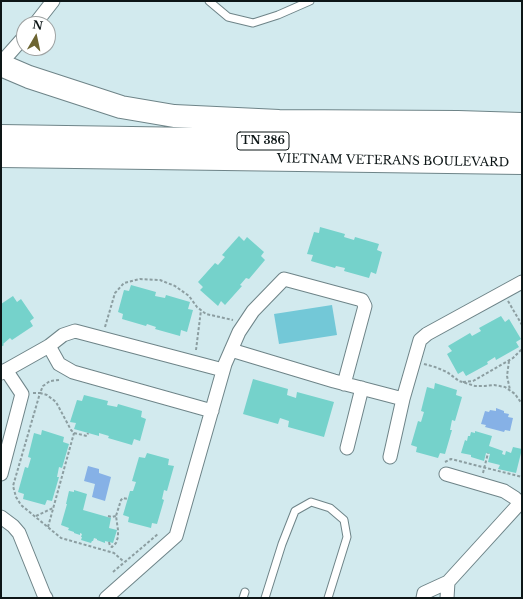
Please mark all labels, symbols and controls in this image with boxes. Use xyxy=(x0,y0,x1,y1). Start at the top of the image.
north arrow xyxy=(16,16,56,56)
text: N xyxy=(32,17,44,33)
road number: TN 386 xyxy=(237,132,289,150)
street label: VIETNAM VETERANS BOULEVARD xyxy=(277,152,509,170)

